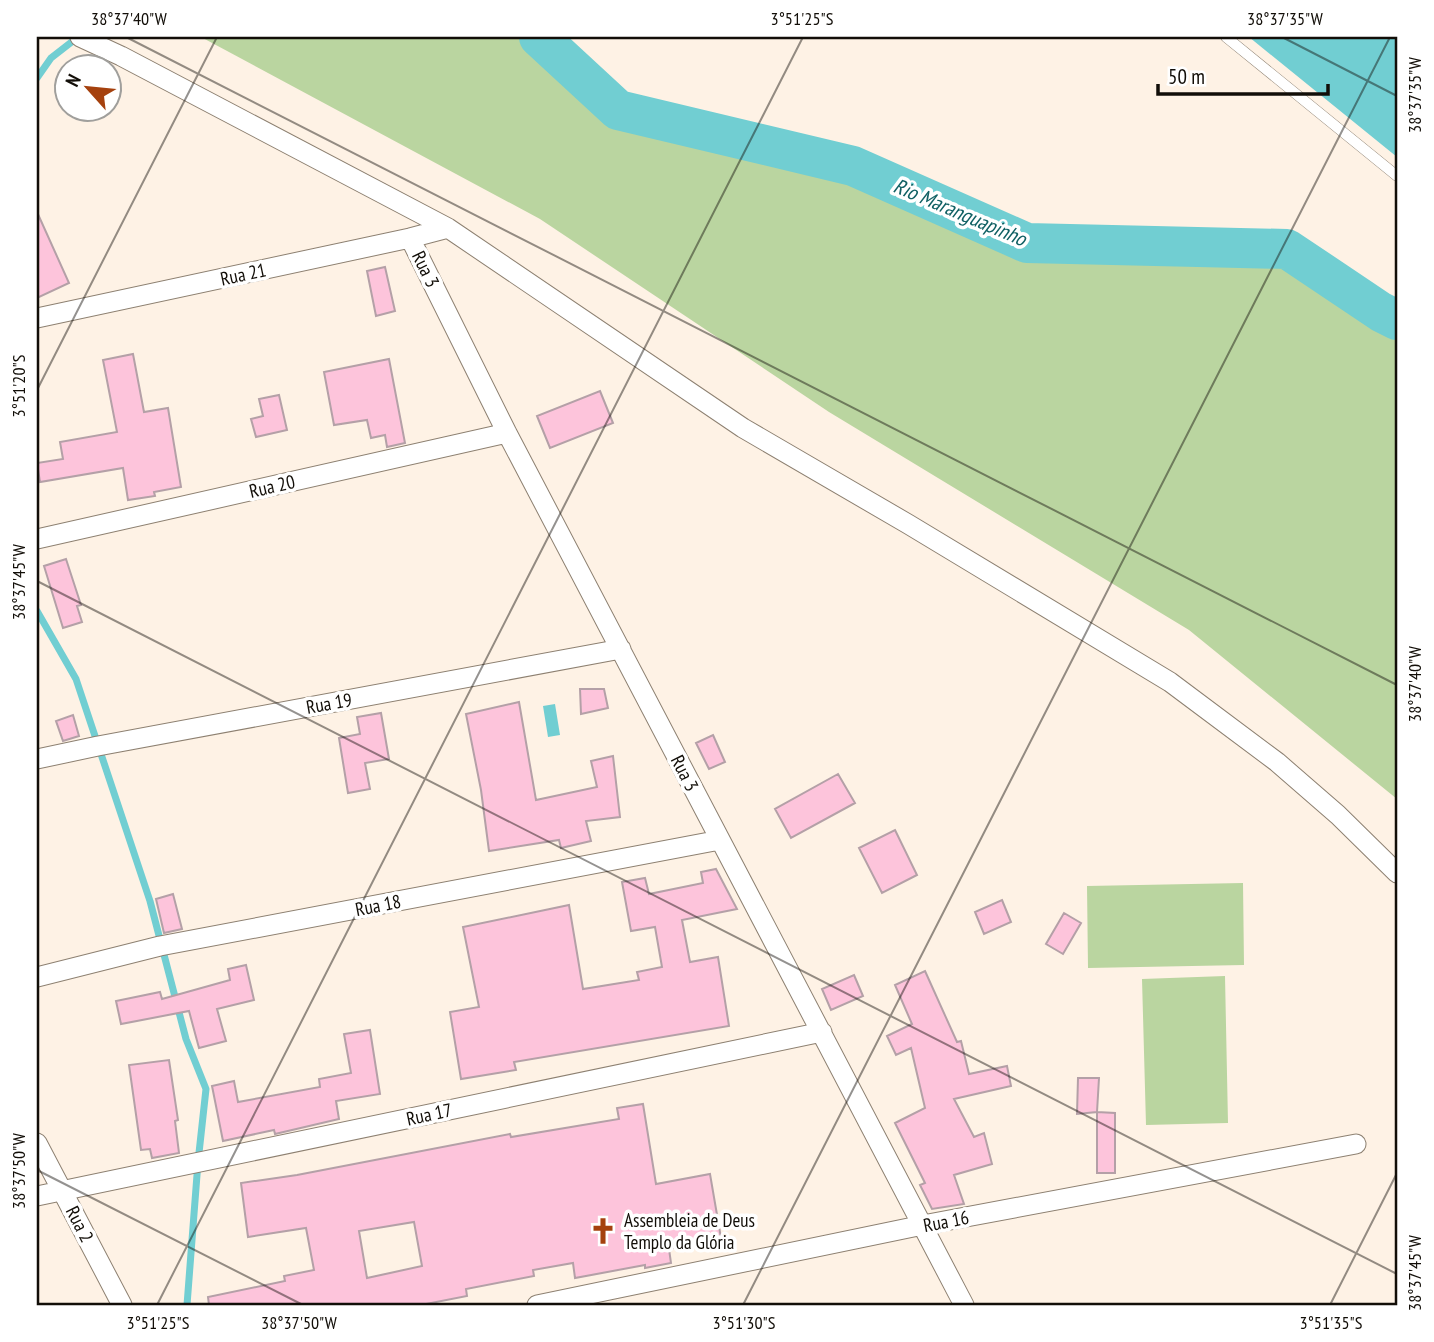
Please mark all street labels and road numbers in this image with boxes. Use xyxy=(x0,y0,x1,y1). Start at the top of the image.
street label: Rua 3 xyxy=(407,247,445,291)
street label: Rua 21 xyxy=(218,257,268,291)
street label: Rua 20 xyxy=(247,469,297,503)
street label: Rua 19 xyxy=(304,687,354,719)
street label: Rua 3 xyxy=(666,751,704,795)
street label: Rua 18 xyxy=(353,889,403,921)
street label: Rua 17 xyxy=(404,1097,454,1131)
street label: Rua 2 xyxy=(61,1202,99,1246)
street label: Rua 16 xyxy=(921,1205,971,1237)

